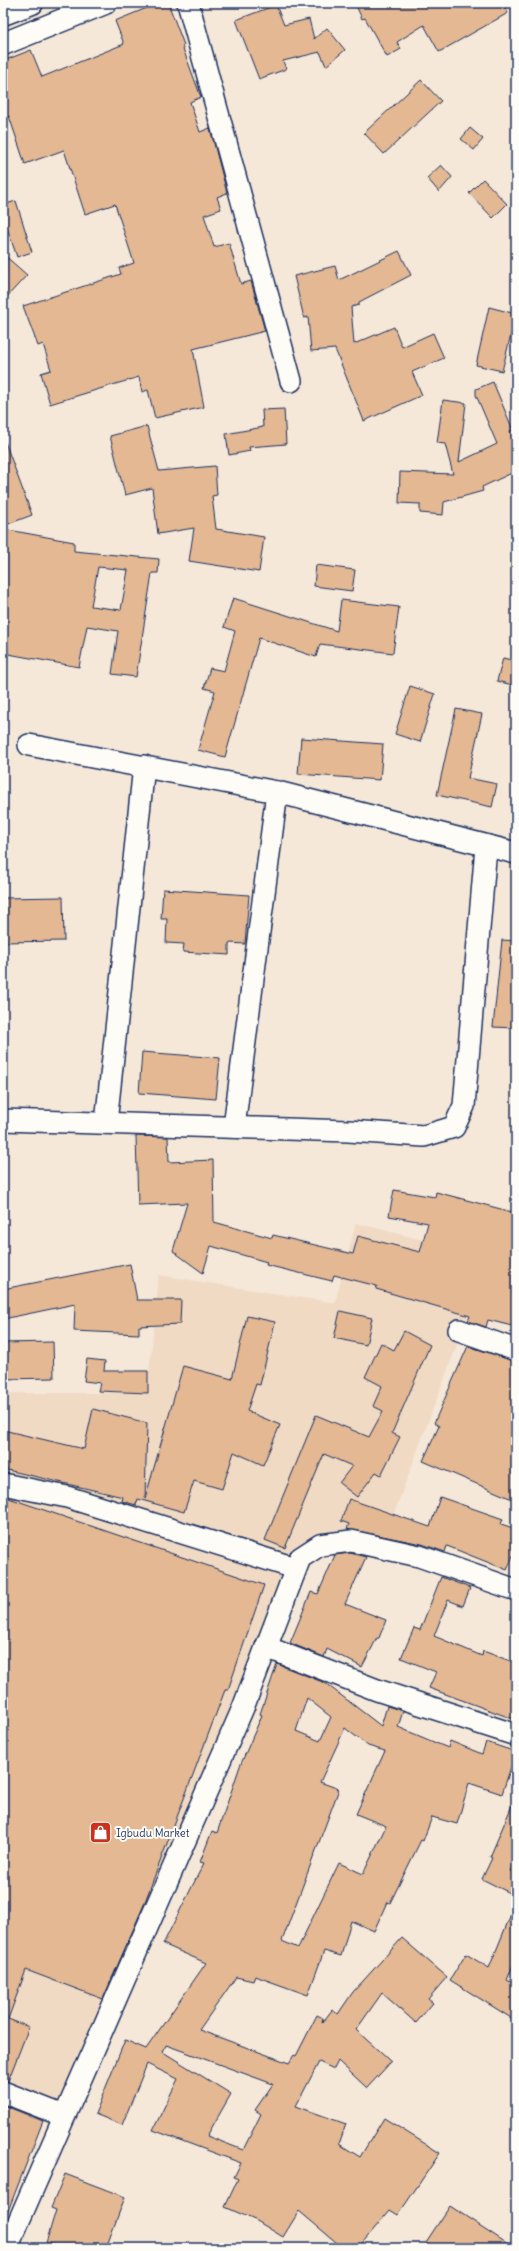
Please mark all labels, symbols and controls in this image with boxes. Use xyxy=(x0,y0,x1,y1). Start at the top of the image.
shop icon: Igbudu Market xyxy=(87,1820,113,1846)
place label: Igbudu Market xyxy=(116,1826,190,1840)

